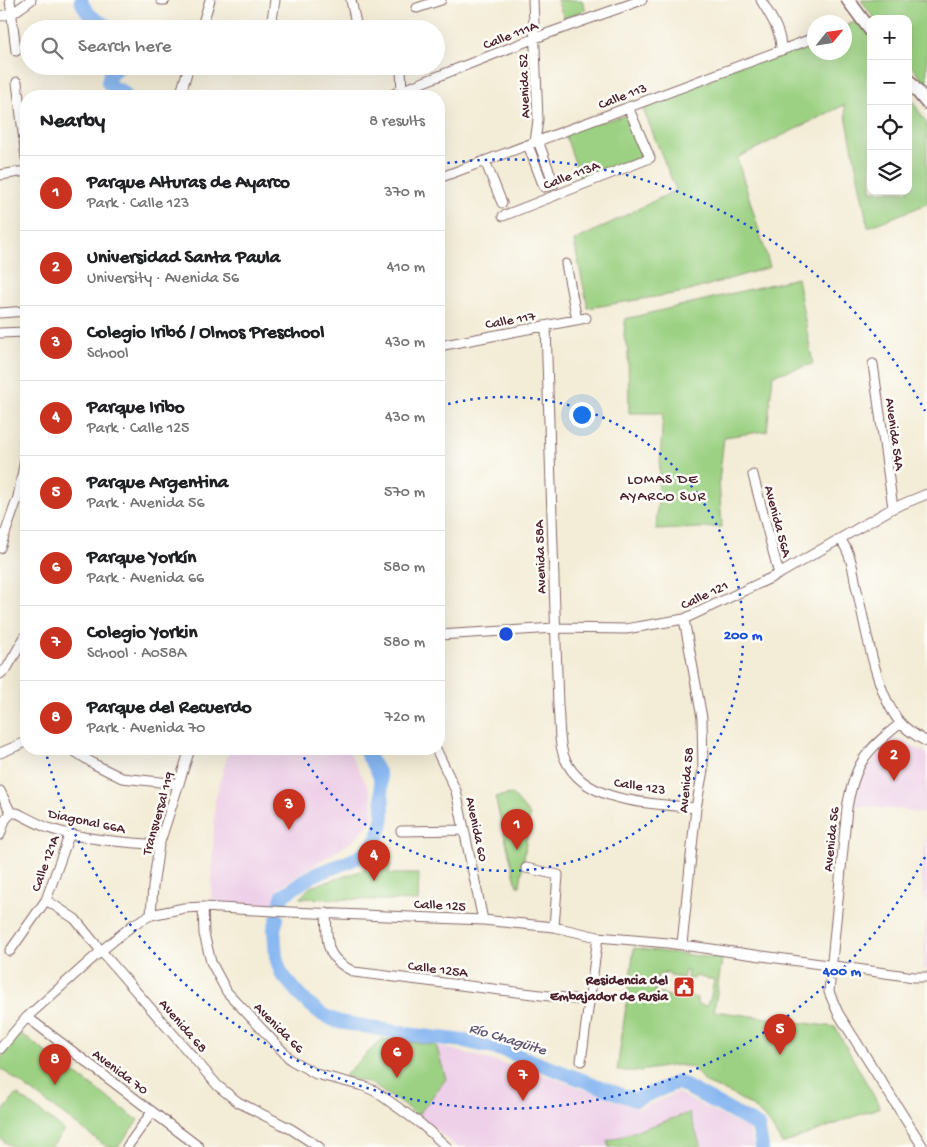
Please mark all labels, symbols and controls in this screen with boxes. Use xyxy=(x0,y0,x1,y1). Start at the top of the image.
north arrow xyxy=(807,15,852,60)
map controls xyxy=(867,15,912,195)
button: + xyxy=(867,15,912,60)
street label: Calle 111A xyxy=(481,18,541,55)
search box xyxy=(20,20,445,75)
icon: search xyxy=(38,34,66,62)
text: Search here xyxy=(78,36,172,59)
street label: Avenida 52 xyxy=(516,53,535,119)
button: − xyxy=(867,60,912,105)
street label: Calle 113 xyxy=(596,80,650,114)
button: locate xyxy=(867,105,912,150)
text: Nearby xyxy=(40,110,105,135)
text: 8 results xyxy=(369,113,425,132)
button: layers xyxy=(867,150,912,195)
street label: Calle 113A xyxy=(541,158,603,195)
text: Parque Alturas de Ayarco xyxy=(87,172,290,195)
text: 1 xyxy=(53,184,59,203)
text: 370 m xyxy=(384,184,425,203)
text: Park · Calle 123 xyxy=(87,195,189,214)
text: Universidad Santa Paula xyxy=(87,247,280,270)
text: 2 xyxy=(52,259,60,278)
text: 410 m xyxy=(387,259,425,278)
text: University · Avenida 56 xyxy=(87,270,239,289)
street label: Calle 117 xyxy=(484,309,538,334)
text: Colegio Iribó / Olmos Preschool xyxy=(87,322,324,345)
text: 3 xyxy=(52,334,60,353)
text: 430 m xyxy=(385,334,425,353)
text: School xyxy=(87,345,129,364)
text: Parque Iribo xyxy=(87,397,185,420)
street label: Avenida 54A xyxy=(880,397,907,472)
your location xyxy=(569,402,595,428)
text: 4 xyxy=(52,409,60,428)
text: 430 m xyxy=(385,409,425,428)
text: Park · Calle 125 xyxy=(87,420,189,439)
district label: LOMAS DE AYARCO SUR xyxy=(620,471,706,506)
text: Parque Argentina xyxy=(87,472,228,495)
text: 5 xyxy=(52,484,60,503)
text: 570 m xyxy=(384,484,425,503)
street label: Avenida 56A xyxy=(759,484,794,560)
text: Park · Avenida 56 xyxy=(87,495,205,514)
street label: Avenida 58A xyxy=(532,519,551,594)
text: Parque Yorkín xyxy=(87,547,196,570)
text: 6 xyxy=(52,559,60,578)
text: 580 m xyxy=(384,559,425,578)
text: Park · Avenida 66 xyxy=(87,570,204,589)
street label: Calle 121 xyxy=(679,578,731,615)
text: Colegio Yorkin xyxy=(87,622,197,645)
centre of rings xyxy=(497,625,515,643)
text: 200 m xyxy=(724,627,763,645)
text: 7 xyxy=(52,634,60,653)
text: 580 m xyxy=(384,634,425,653)
text: School · A058A xyxy=(87,645,186,664)
text: Parque del Recuerdo xyxy=(87,697,252,720)
text: 8 xyxy=(52,709,60,728)
text: 720 m xyxy=(385,709,425,728)
text: Park · Avenida 70 xyxy=(87,720,205,739)
pin: 2 xyxy=(878,740,910,781)
street label: Avenida 58 xyxy=(676,746,699,814)
street label: Transversal 119 xyxy=(139,770,179,858)
street label: Calle 123 xyxy=(613,775,667,800)
pin: 3 xyxy=(273,789,305,830)
street label: Avenida 60 xyxy=(460,796,491,863)
street label: Avenida 56 xyxy=(821,805,844,873)
street label: Diagonal 66A xyxy=(45,806,127,839)
pin: 1 xyxy=(501,809,533,850)
street label: Calle 121A xyxy=(28,833,65,894)
pin: 4 xyxy=(358,840,390,881)
street label: Calle 125 xyxy=(413,897,466,916)
street label: Calle 125A xyxy=(407,958,469,983)
text: 400 m xyxy=(822,963,862,981)
place label: Residencia del Embajador de Rusia xyxy=(550,973,669,1006)
public building icon: Residencia del Embajador de Rusia xyxy=(672,975,696,999)
street label: Avenida 68 xyxy=(154,996,210,1057)
street label: Avenida 66 xyxy=(249,1000,308,1058)
pin: 5 xyxy=(764,1014,796,1055)
water label: Río Chagüite xyxy=(467,1020,549,1061)
pin: 6 xyxy=(381,1037,413,1078)
pin: 8 xyxy=(39,1044,71,1085)
street label: Avenida 70 xyxy=(88,1046,151,1100)
pin: 7 xyxy=(507,1060,539,1101)

